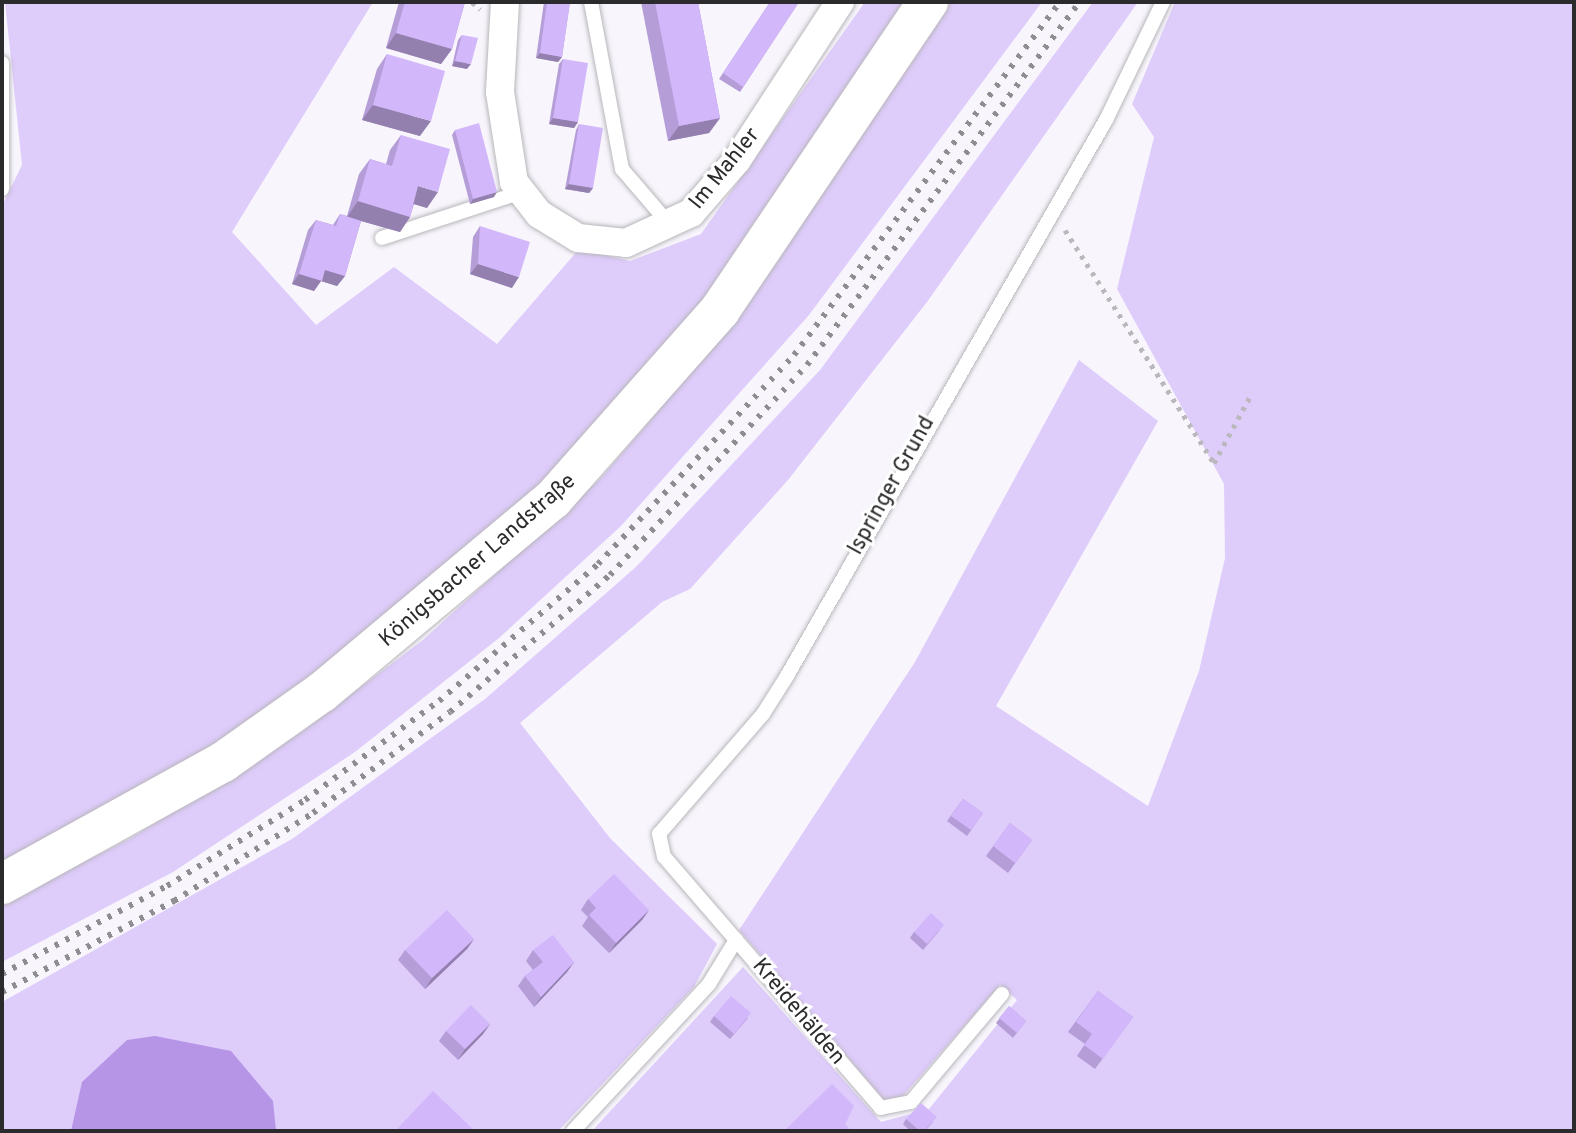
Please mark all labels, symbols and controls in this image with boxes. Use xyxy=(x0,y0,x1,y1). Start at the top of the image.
street label: Im Mahler xyxy=(684,123,766,215)
street label: Ispringer Grund xyxy=(843,412,941,560)
street label: Königsbacher Landstraße xyxy=(374,468,582,654)
street label: Kreidehälden xyxy=(746,953,850,1071)

